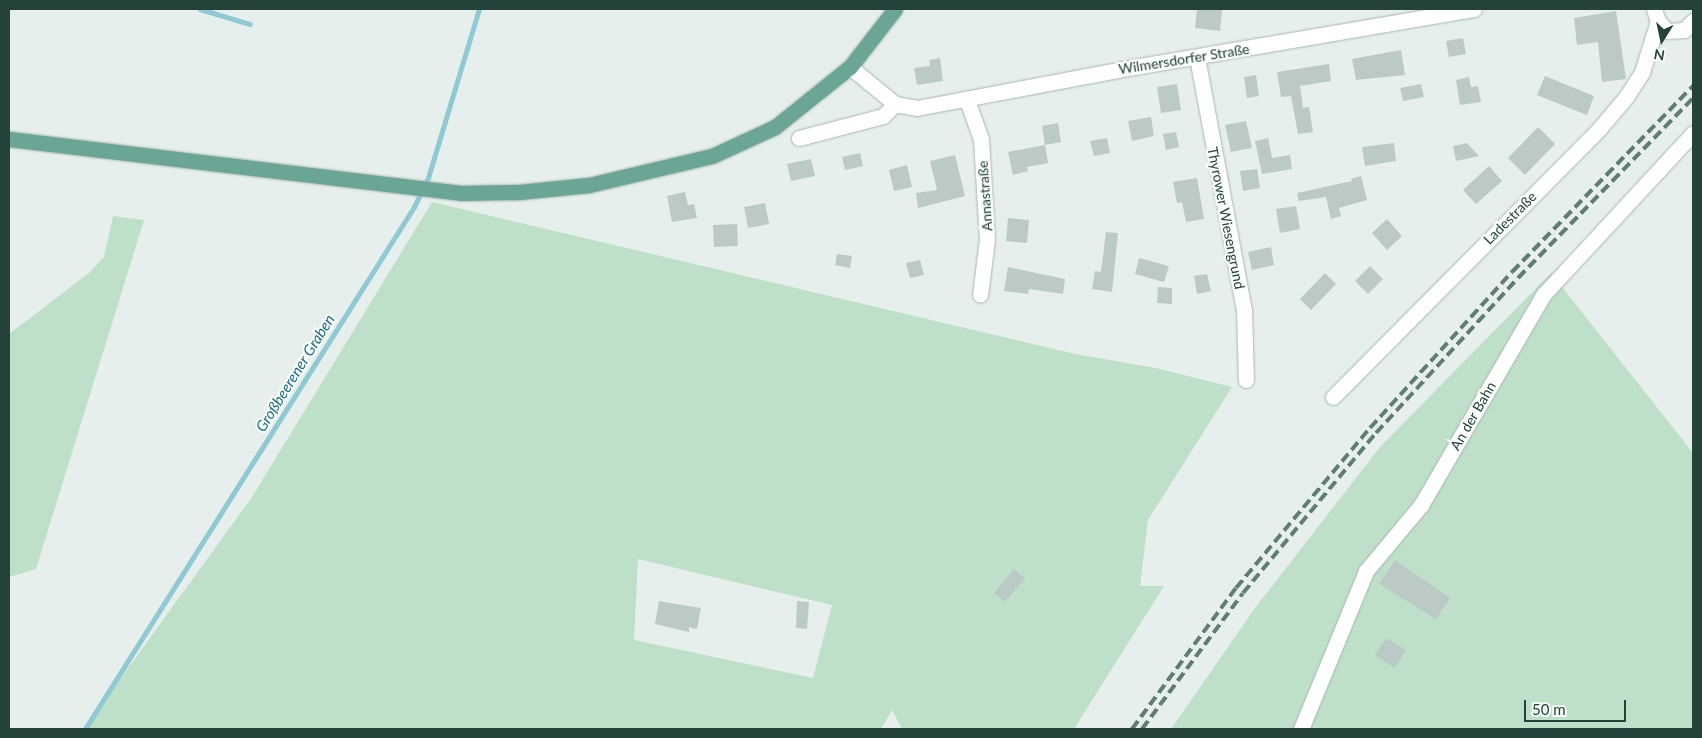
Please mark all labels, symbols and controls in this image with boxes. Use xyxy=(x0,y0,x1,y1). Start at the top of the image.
north arrow xyxy=(1637,15,1687,65)
street label: Wilmersdorfer Straße xyxy=(1117,40,1251,78)
text: N xyxy=(1653,46,1666,65)
street label: Thyrower Wiesengrund xyxy=(1204,145,1248,291)
street label: Annastraße xyxy=(974,160,996,232)
street label: Ladestraße xyxy=(1480,188,1540,248)
water label: Großbeerener Graben xyxy=(252,311,338,435)
street label: An der Bahn xyxy=(1447,379,1499,453)
scale bar xyxy=(1527,690,1630,722)
text: 50 m xyxy=(1532,700,1566,718)

